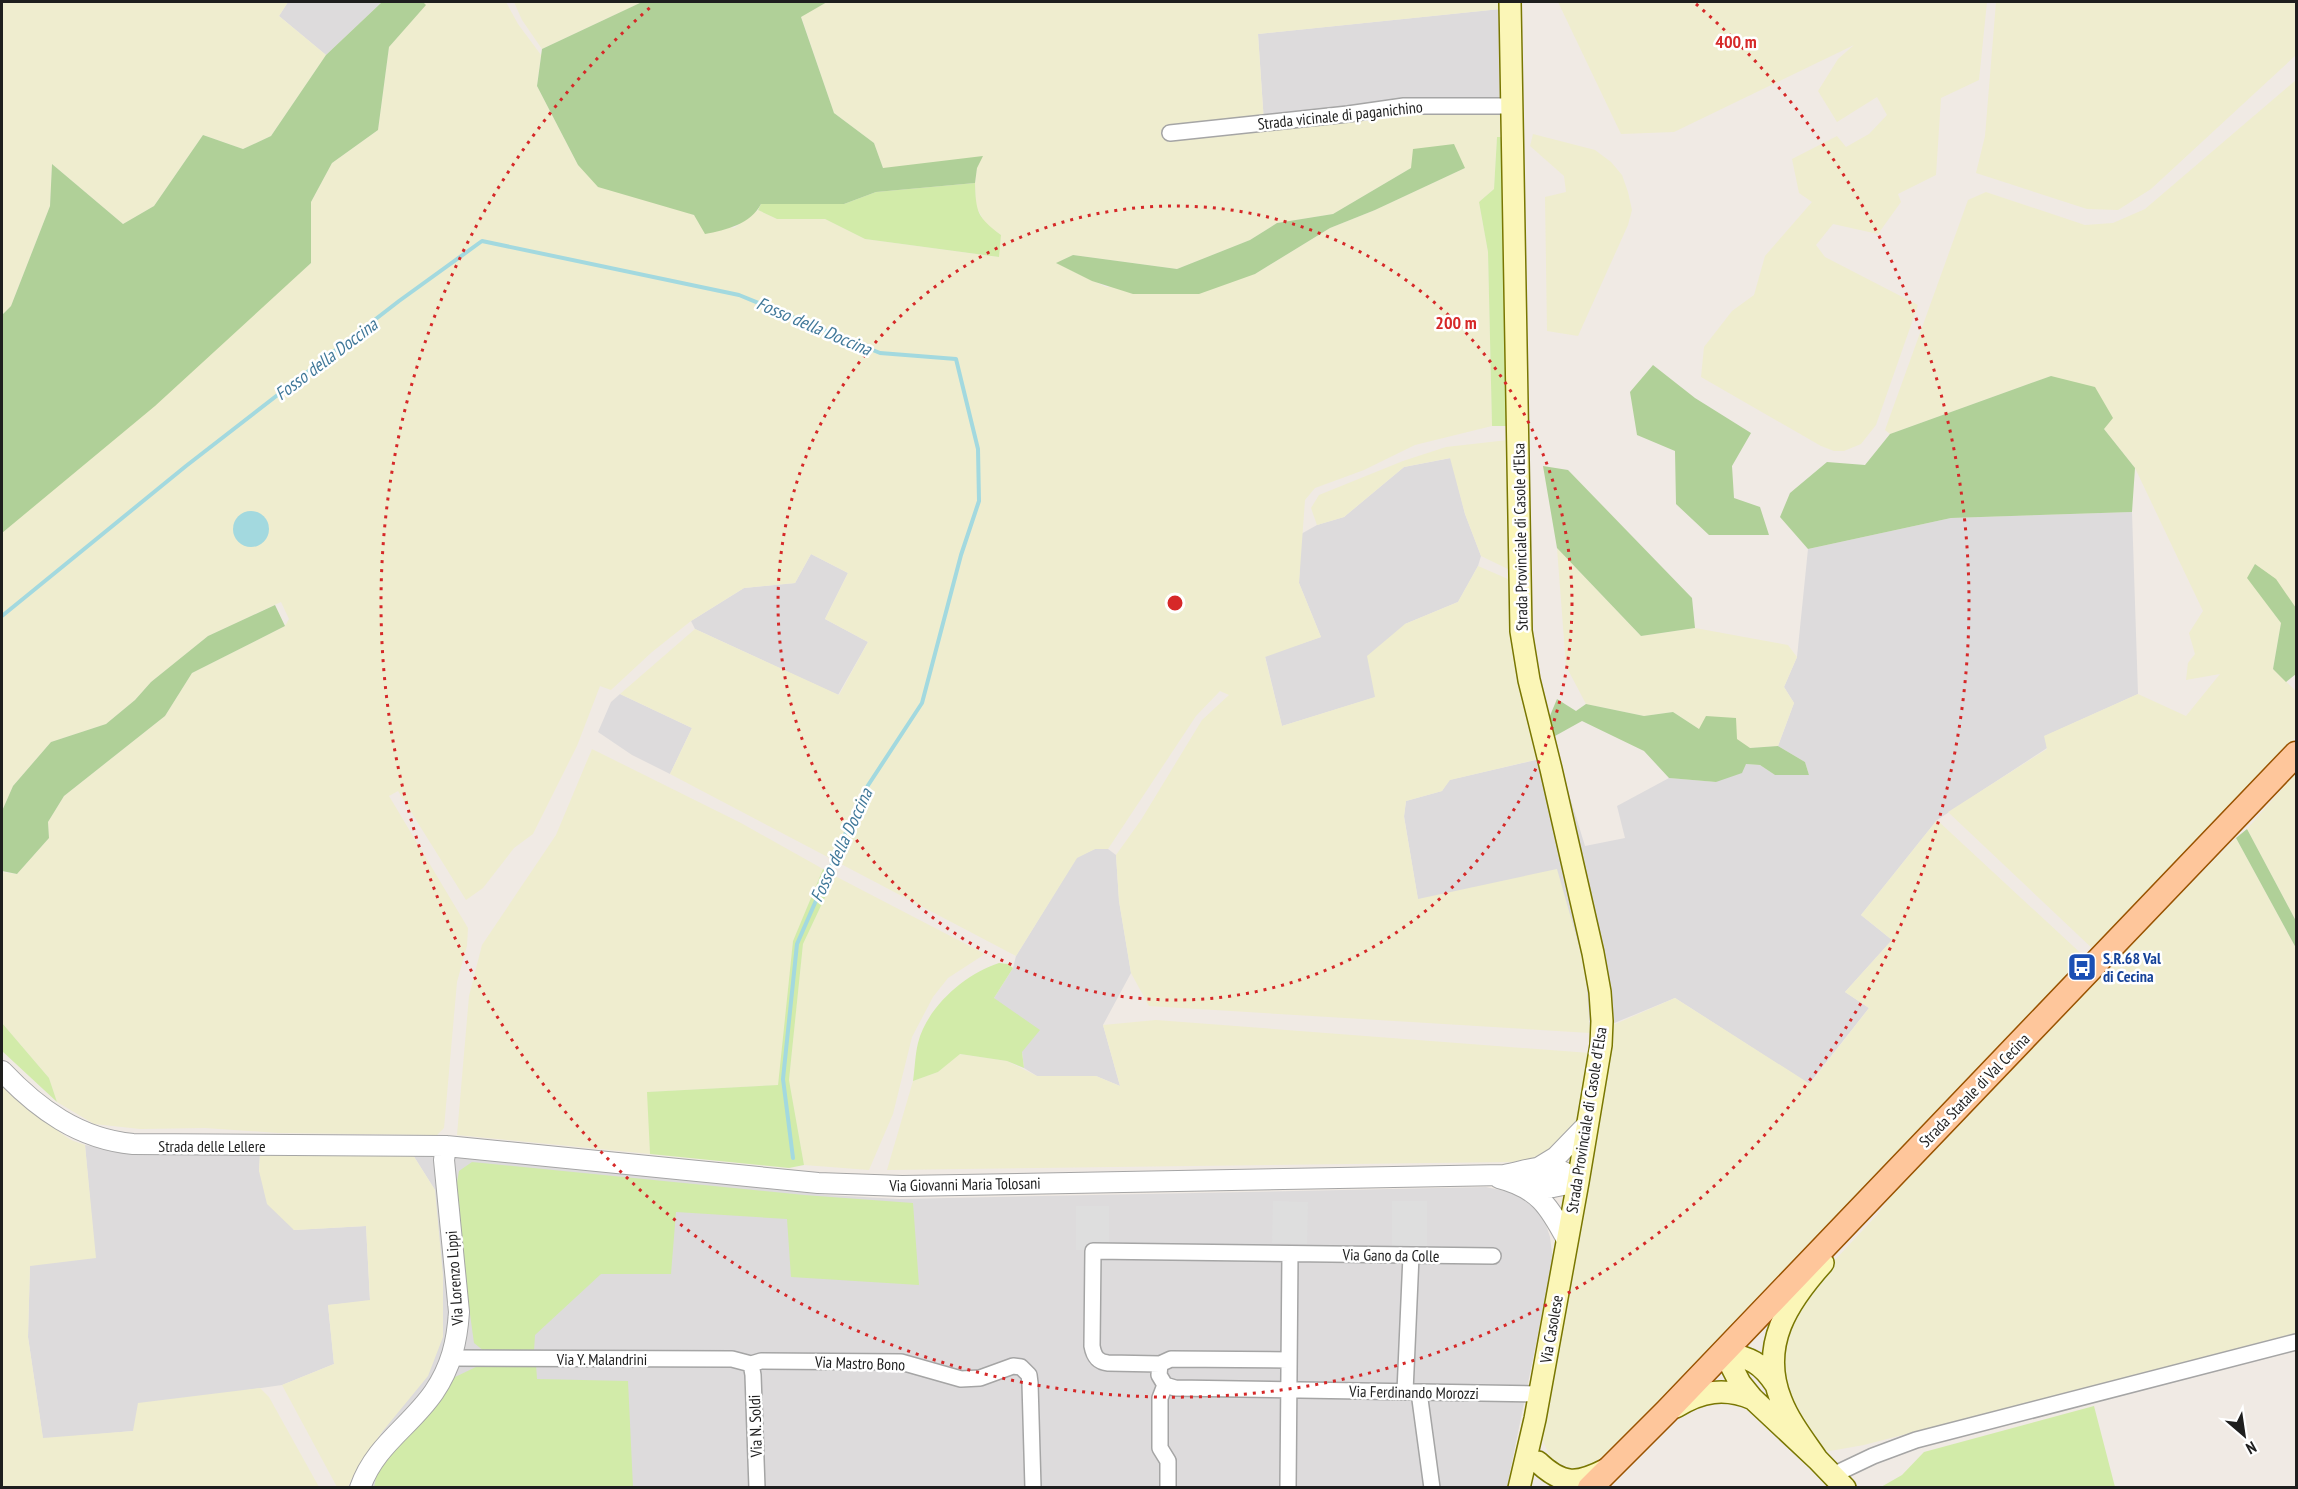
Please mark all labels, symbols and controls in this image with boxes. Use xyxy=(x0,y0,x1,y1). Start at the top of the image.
text: 400 m xyxy=(1715,30,1757,53)
street label: Strada vicinale di paganichino xyxy=(1257,96,1424,134)
water label: Fosso della Doccina xyxy=(753,292,876,361)
text: 200 m xyxy=(1435,311,1477,334)
water label: Fosso della Doccina xyxy=(270,313,382,405)
street label: Strada Provinciale di Casole d'Elsa xyxy=(1508,443,1532,631)
centre of rings xyxy=(1165,593,1185,613)
water label: Fosso della Doccina xyxy=(805,784,878,905)
place label: S.R.68 Val di Cecina xyxy=(2103,948,2161,986)
bus stop icon: S.R.68 Val di Cecina xyxy=(2066,951,2098,983)
street label: Strada Provinciale di Casole d'Elsa xyxy=(1561,1025,1611,1215)
street label: Strada Statale di Val Cecina xyxy=(1915,1029,2033,1151)
street label: Strada delle Lellere xyxy=(158,1136,266,1156)
street label: Via Giovanni Maria Tolosani xyxy=(888,1173,1041,1195)
street label: Via Lorenzo Lippi xyxy=(441,1230,467,1327)
street label: Via Gano da Colle xyxy=(1341,1244,1440,1266)
street label: Via Casolese xyxy=(1535,1293,1567,1366)
street label: Via Y. Malandrini xyxy=(556,1349,647,1369)
street label: Via Mastro Bono xyxy=(814,1351,905,1375)
street label: Via Ferdinando Morozzi xyxy=(1348,1381,1479,1403)
street label: Via N. Soldi xyxy=(744,1394,766,1459)
north arrow xyxy=(2214,1405,2274,1465)
text: N xyxy=(2243,1437,2260,1459)

